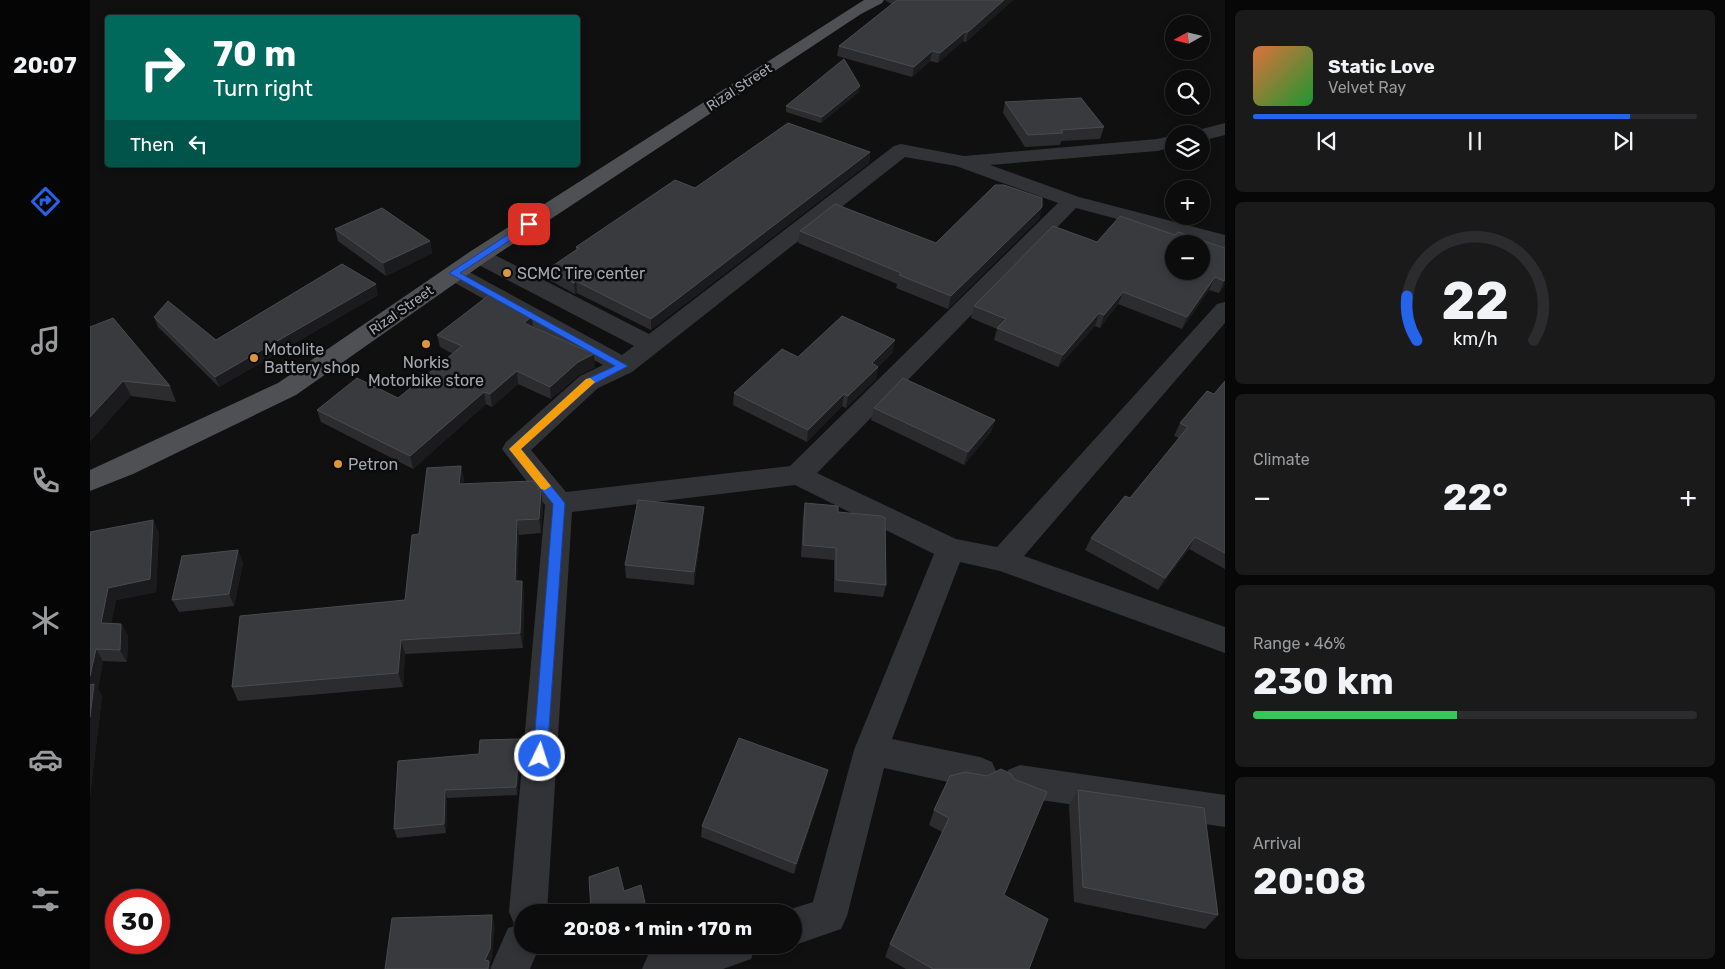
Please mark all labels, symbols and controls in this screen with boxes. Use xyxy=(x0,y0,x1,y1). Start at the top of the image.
north arrow xyxy=(1165,15,1210,60)
map controls xyxy=(1165,15,1210,280)
text: 70 m xyxy=(213,33,296,75)
icon: right xyxy=(130,35,195,100)
text: 20:07 xyxy=(13,52,77,79)
text: Static Love xyxy=(1328,55,1435,78)
street label: Rizal Street xyxy=(703,60,776,115)
button: search xyxy=(1165,70,1210,115)
text: Turn right xyxy=(213,75,313,102)
text: Velvet Ray xyxy=(1328,78,1406,97)
button: layers xyxy=(1165,125,1210,170)
icon: previous xyxy=(1313,127,1341,155)
icon: pause xyxy=(1461,127,1489,155)
icon: next xyxy=(1609,127,1637,155)
icon: left xyxy=(184,130,212,158)
text: Then xyxy=(130,133,174,156)
button: + xyxy=(1165,180,1210,225)
icon: directions xyxy=(28,184,63,219)
pin xyxy=(508,203,550,245)
icon: arrive xyxy=(515,210,543,238)
button: − xyxy=(1165,235,1210,280)
place label: SCMC Tire center xyxy=(517,264,645,283)
marker: SCMC Tire center xyxy=(501,267,513,279)
text: 22 xyxy=(1441,270,1509,332)
street label: Rizal Street xyxy=(366,282,437,339)
icon: music xyxy=(28,323,63,358)
text: km/h xyxy=(1453,328,1497,349)
marker: Norkis Motorbike store xyxy=(420,338,432,350)
place label: Motolite Battery shop xyxy=(264,340,360,377)
marker: Motolite Battery shop xyxy=(248,352,260,364)
place label: Norkis Motorbike store xyxy=(368,353,484,390)
text: Climate xyxy=(1253,450,1310,469)
place label: Petron xyxy=(348,455,398,474)
marker: Petron xyxy=(332,458,344,470)
icon: phone xyxy=(28,463,63,498)
text: 22° xyxy=(1443,474,1508,520)
text: − xyxy=(1253,481,1271,514)
text: + xyxy=(1680,481,1697,514)
icon: climate xyxy=(28,603,63,638)
text: Range · 46% xyxy=(1253,634,1345,653)
text: 230 km xyxy=(1253,658,1394,704)
position arrow xyxy=(513,729,565,781)
icon: car xyxy=(28,742,63,777)
text: Arrival xyxy=(1253,834,1301,853)
text: 20:08 xyxy=(1253,858,1366,904)
icon: filters xyxy=(28,882,63,917)
speed limit sign: 30 xyxy=(105,889,170,954)
text: 20:08 · 1 min · 170 m xyxy=(564,917,752,940)

